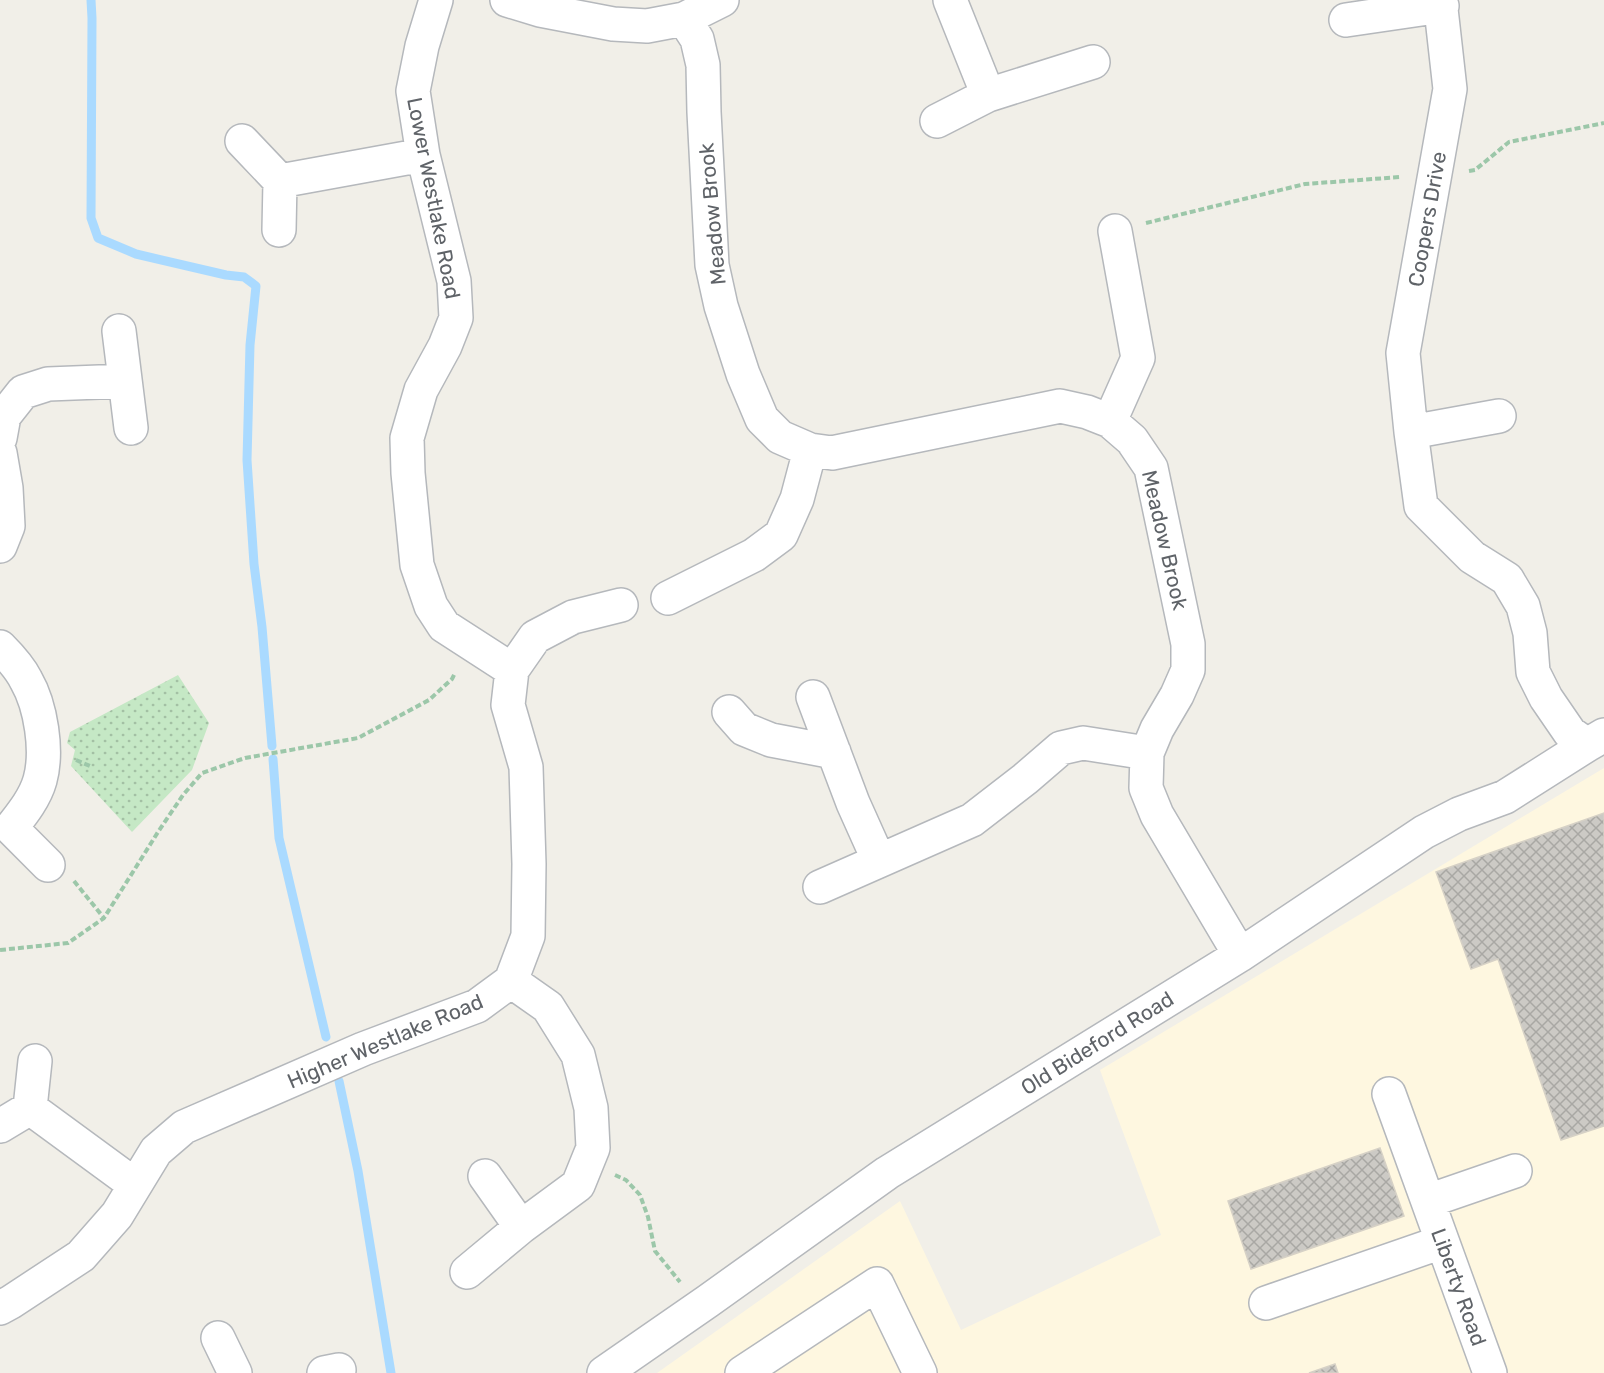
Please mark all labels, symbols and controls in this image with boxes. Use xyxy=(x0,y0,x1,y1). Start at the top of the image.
street label: Lower Westlake Road xyxy=(402,95,466,301)
street label: Meadow Brook xyxy=(693,142,731,286)
street label: Coopers Drive xyxy=(1403,149,1451,289)
street label: Meadow Brook xyxy=(1137,468,1193,612)
street label: Old Bideford Road xyxy=(1016,986,1178,1100)
street label: Higher Westlake Road xyxy=(283,988,487,1094)
street label: Liberty Road xyxy=(1426,1225,1492,1349)

